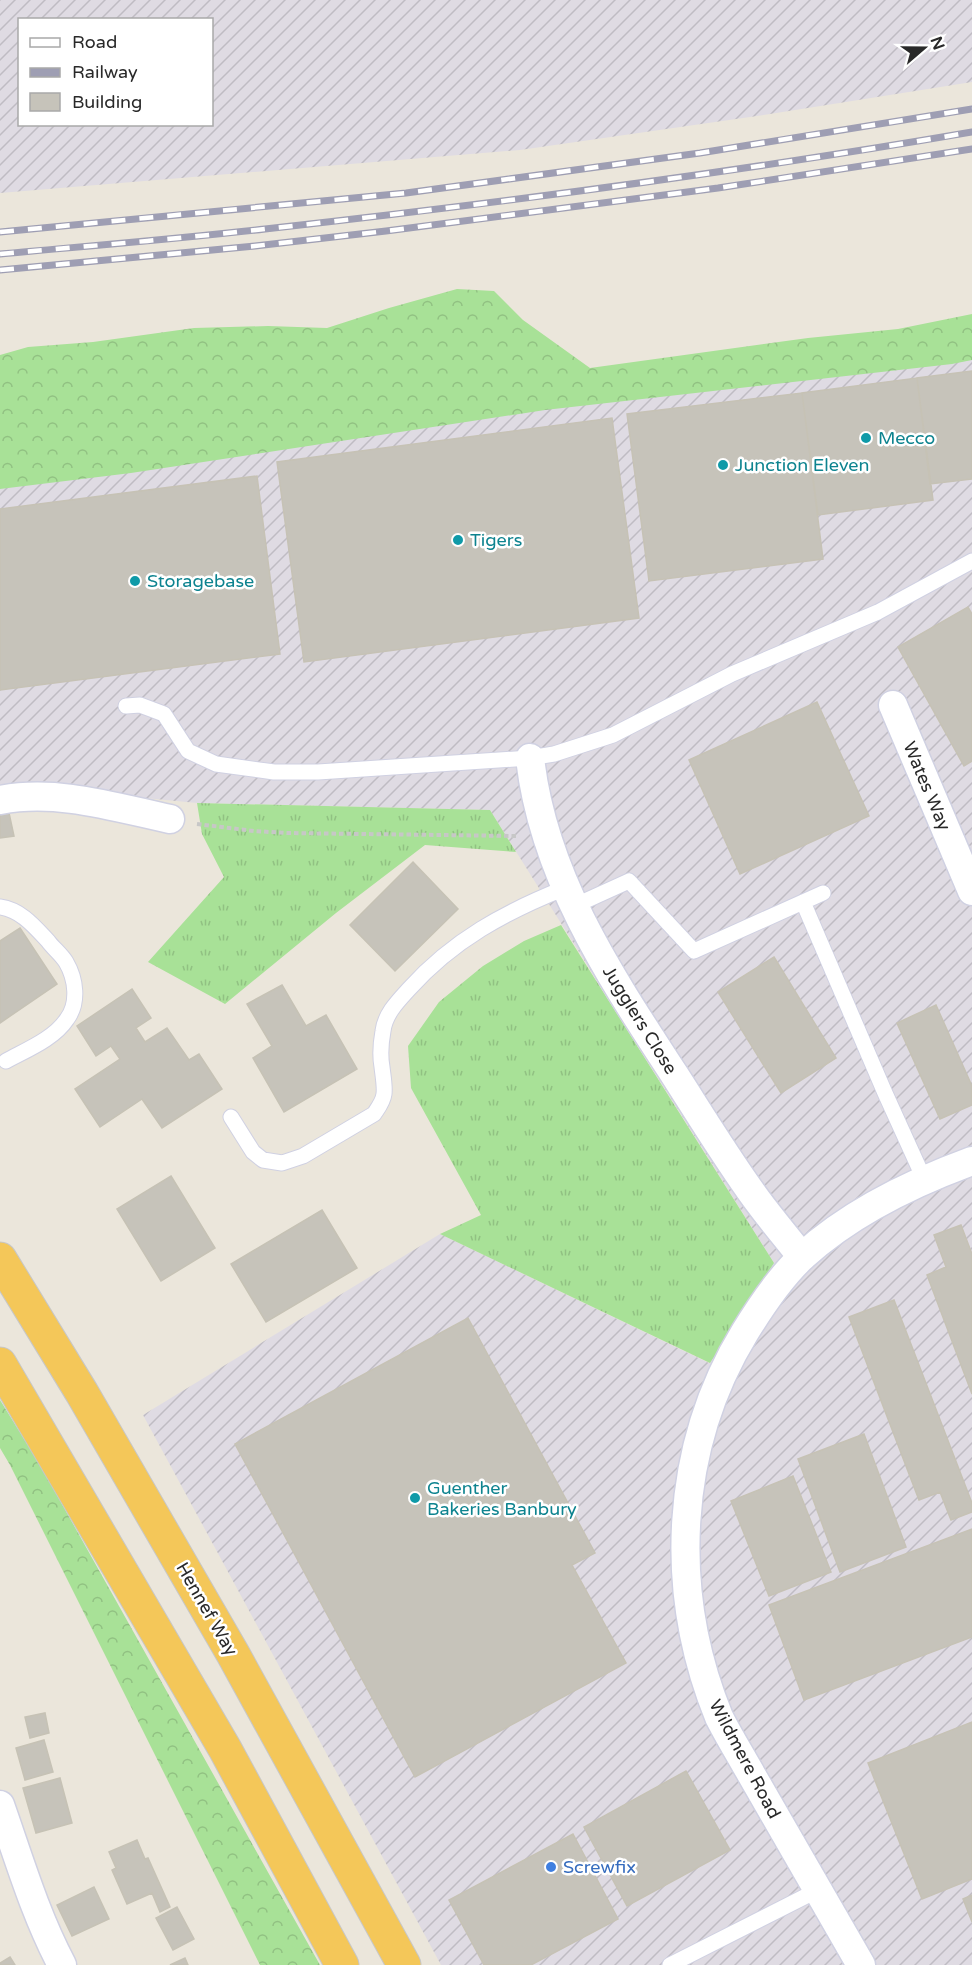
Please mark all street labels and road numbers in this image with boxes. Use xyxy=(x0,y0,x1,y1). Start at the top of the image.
street label: Wates Way xyxy=(898,738,956,834)
street label: Jugglers Close xyxy=(598,962,682,1078)
street label: Hennef Way xyxy=(171,1558,243,1660)
street label: Wildmere Road xyxy=(704,1696,786,1822)

